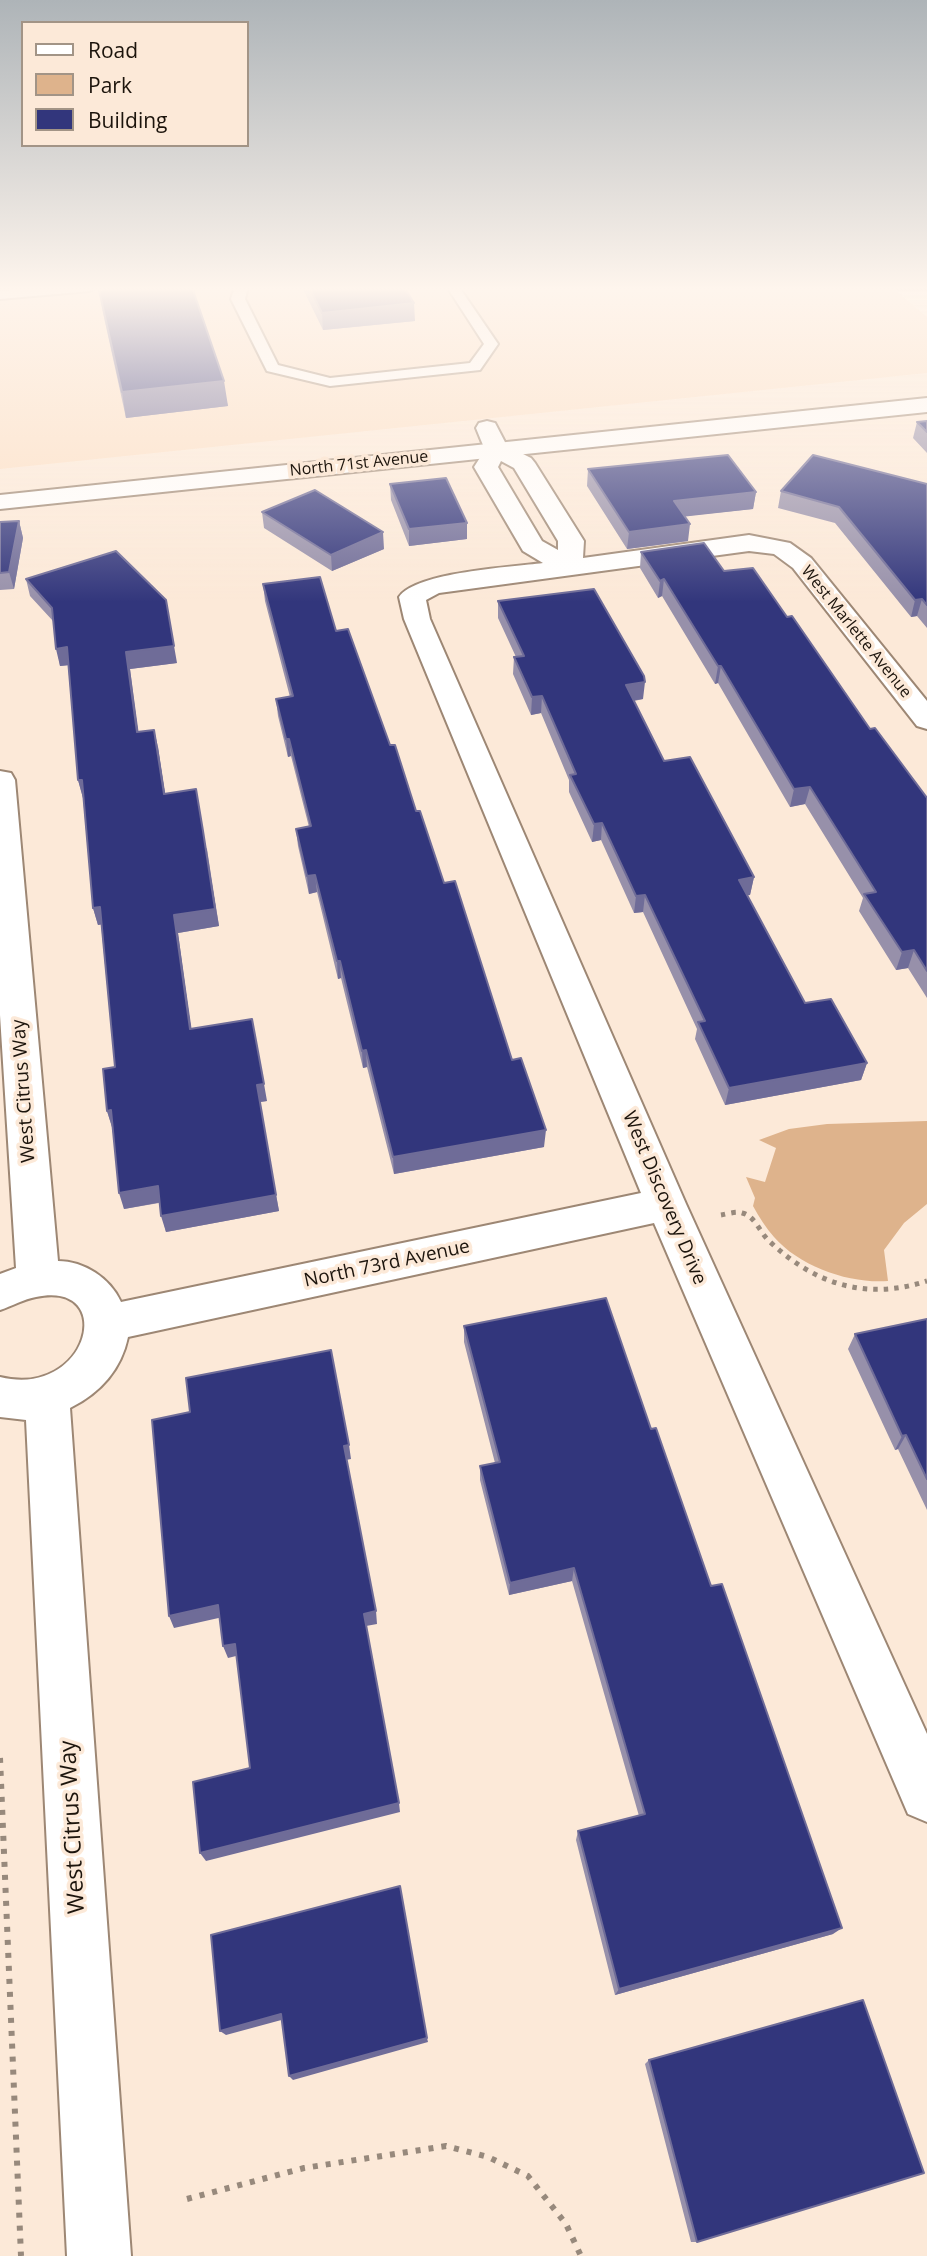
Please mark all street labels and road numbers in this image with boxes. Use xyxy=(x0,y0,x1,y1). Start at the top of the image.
street label: North 71st Avenue xyxy=(289,447,429,481)
street label: West Marlette Avenue xyxy=(797,562,915,702)
street label: West Citrus Way xyxy=(8,1019,40,1163)
street label: West Discovery Drive xyxy=(617,1108,711,1288)
street label: North 73rd Avenue xyxy=(302,1235,472,1293)
street label: West Citrus Way xyxy=(55,1740,91,1914)

